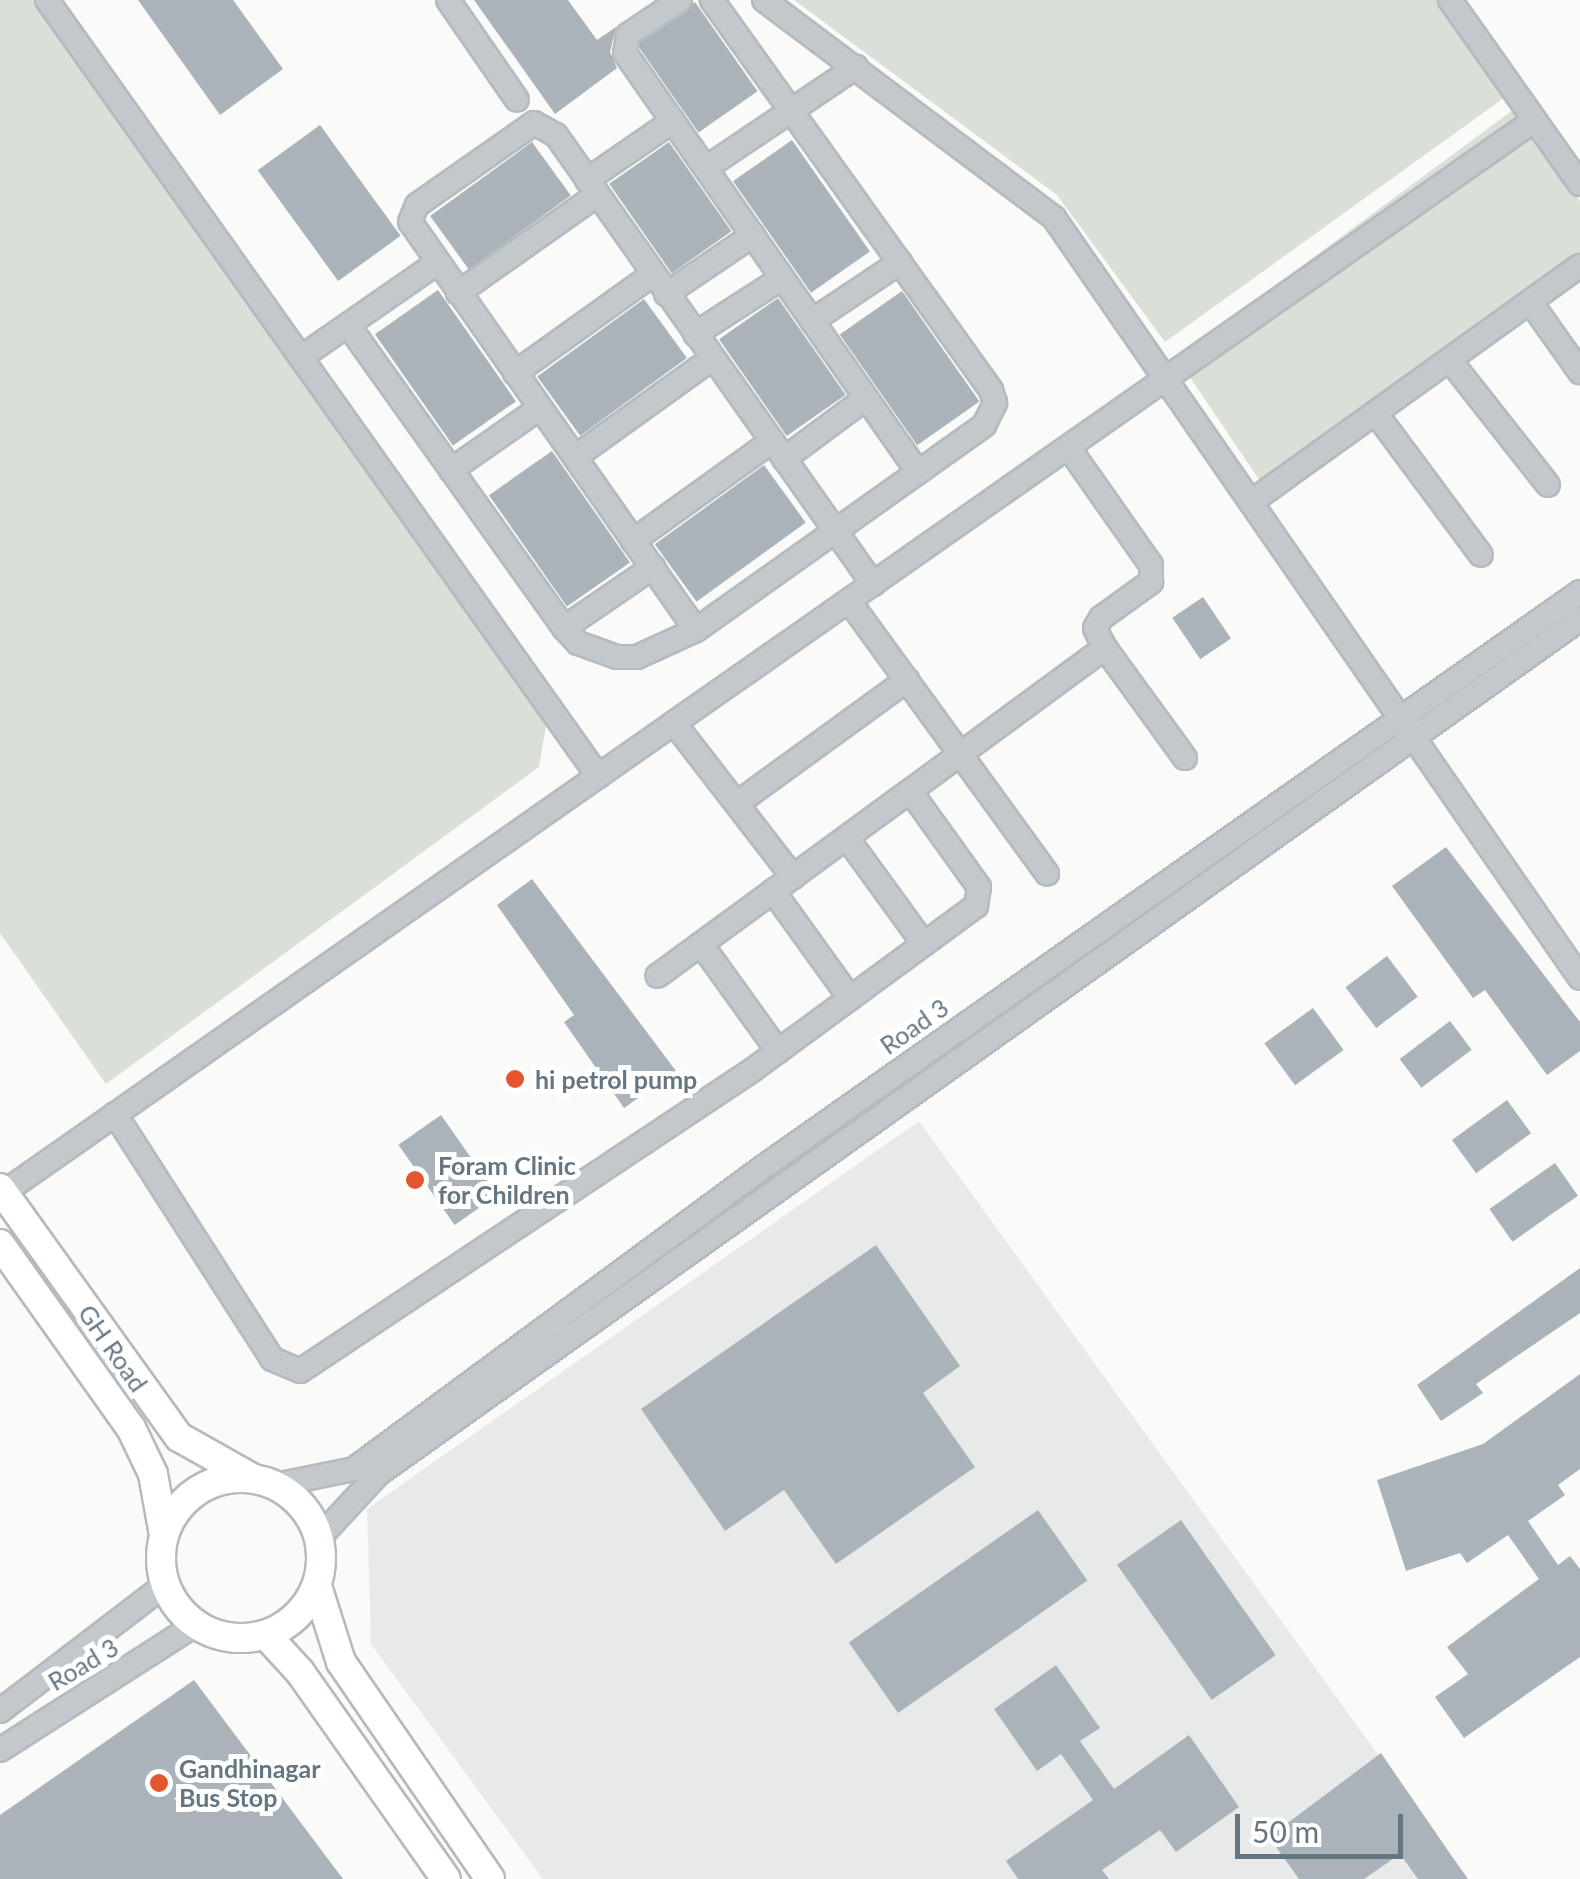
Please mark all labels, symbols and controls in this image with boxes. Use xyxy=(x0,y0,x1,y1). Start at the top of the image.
street label: Road 3 xyxy=(874,992,954,1060)
place label: hi petrol pump xyxy=(535,1064,697,1094)
marker: hi petrol pump xyxy=(504,1068,526,1090)
place label: Foram Clinic for Children xyxy=(438,1151,576,1210)
marker: Foram Clinic for Children xyxy=(402,1167,428,1193)
street label: GH Road xyxy=(72,1299,154,1397)
street label: Road 3 xyxy=(43,1631,123,1697)
place label: Gandhinagar Bus Stop xyxy=(179,1754,321,1813)
marker: Gandhinagar Bus Stop xyxy=(148,1772,170,1794)
scale bar xyxy=(1240,1794,1408,1856)
text: 50 m xyxy=(1252,1813,1319,1849)

